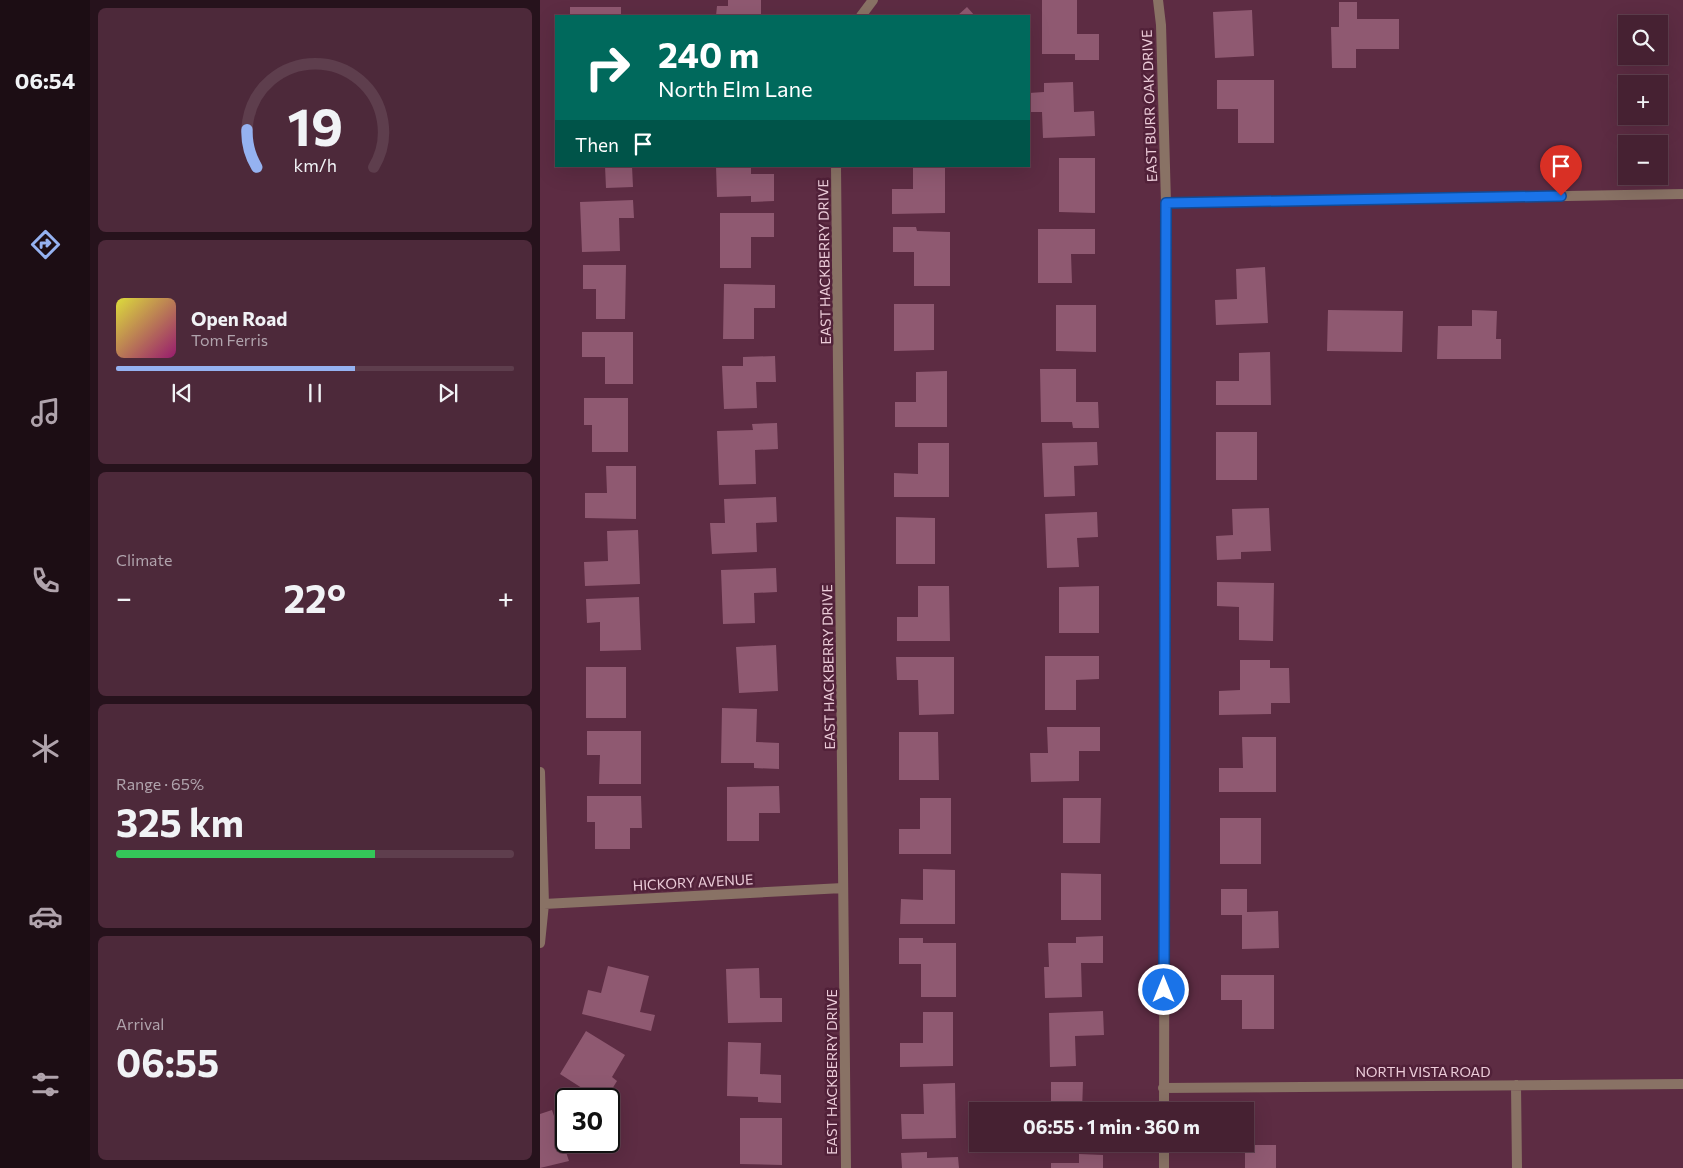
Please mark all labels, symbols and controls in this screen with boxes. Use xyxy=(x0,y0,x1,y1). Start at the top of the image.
map controls xyxy=(1618,15,1668,185)
button: search xyxy=(1618,15,1668,65)
street label: EAST BURR OAK DRIVE xyxy=(1138,29,1160,183)
text: 240 m xyxy=(658,32,759,75)
icon: right xyxy=(575,35,640,100)
text: 06:54 xyxy=(15,67,75,94)
text: North Elm Lane xyxy=(658,75,813,102)
button: + xyxy=(1618,75,1668,125)
text: 19 xyxy=(287,93,343,157)
icon: arrive xyxy=(629,130,657,158)
text: Then xyxy=(575,133,619,156)
button: − xyxy=(1618,135,1668,185)
pin xyxy=(1540,145,1582,196)
icon: arrive xyxy=(1547,152,1575,180)
text: km/h xyxy=(293,154,337,176)
street label: EAST HACKBERRY DRIVE xyxy=(814,179,834,345)
icon: directions xyxy=(28,227,63,262)
text: Open Road xyxy=(191,307,287,330)
text: Tom Ferris xyxy=(191,330,268,349)
icon: previous xyxy=(168,379,196,407)
icon: pause xyxy=(301,379,329,407)
icon: next xyxy=(434,379,462,407)
icon: music xyxy=(28,395,63,430)
text: Climate xyxy=(116,550,172,569)
icon: phone xyxy=(28,563,63,598)
text: 22° xyxy=(283,574,346,621)
text: − xyxy=(116,580,132,614)
text: + xyxy=(498,580,514,614)
street label: EAST HACKBERRY DRIVE xyxy=(818,584,838,750)
icon: climate xyxy=(28,731,63,766)
text: Range · 65% xyxy=(116,774,204,793)
text: 325 km xyxy=(116,798,244,845)
street label: HICKORY AVENUE xyxy=(632,870,754,894)
icon: car xyxy=(28,899,63,934)
position arrow xyxy=(1137,963,1189,1015)
street label: EAST HACKBERRY DRIVE xyxy=(823,989,840,1155)
text: Arrival xyxy=(116,1014,164,1033)
text: 06:55 xyxy=(116,1038,219,1085)
street label: NORTH VISTA ROAD xyxy=(1355,1063,1491,1080)
icon: filters xyxy=(28,1067,63,1102)
speed limit sign: 30 xyxy=(555,1088,620,1153)
text: 06:55 · 1 min · 360 m xyxy=(1023,1115,1200,1138)

